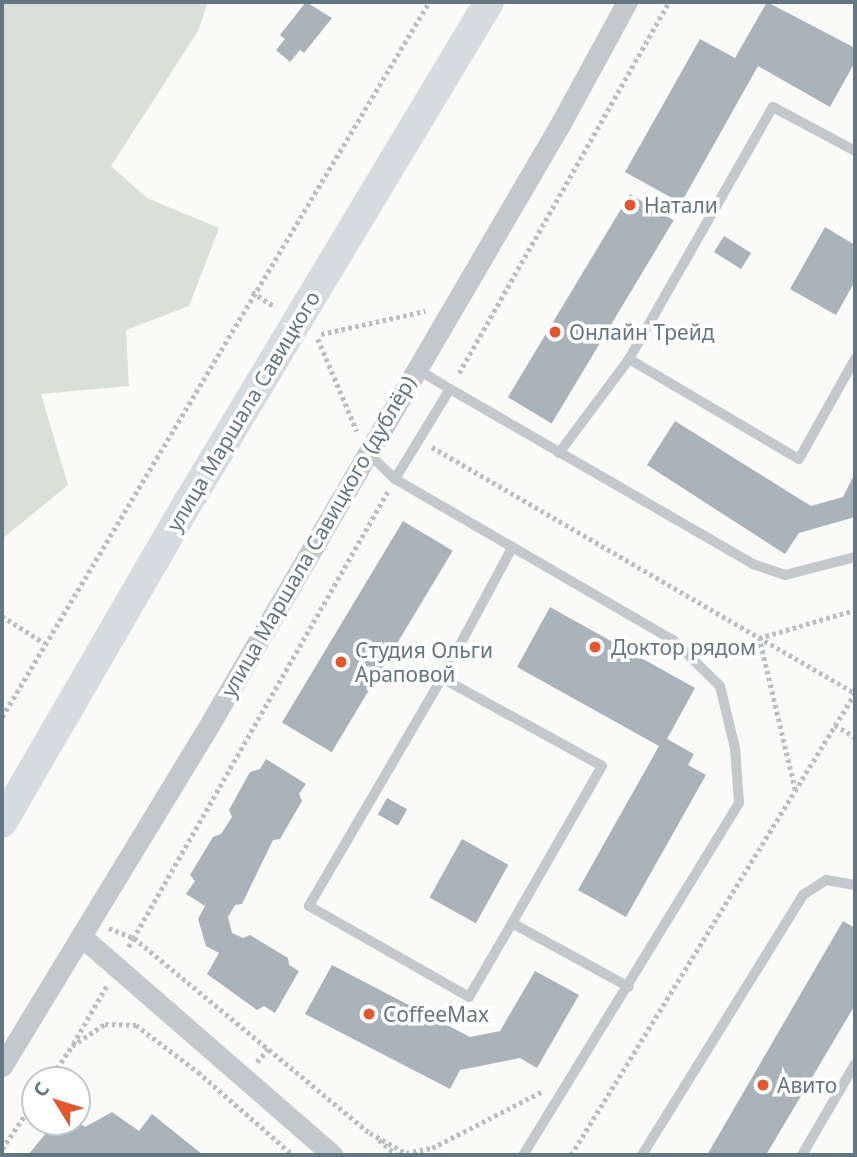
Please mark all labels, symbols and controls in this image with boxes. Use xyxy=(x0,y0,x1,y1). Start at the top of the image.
place label: Натали xyxy=(644,192,718,218)
marker: Натали xyxy=(622,197,638,213)
street label: улица Маршала Савицкого xyxy=(161,286,325,536)
place label: Онлайн Трейд xyxy=(569,319,714,345)
marker: Онлайн Трейд xyxy=(547,324,563,340)
street label: улица Маршала Савицкого (дублёр) xyxy=(215,371,421,701)
place label: Доктор рядом xyxy=(611,634,756,660)
place label: Студия Ольги Араповой xyxy=(355,637,493,687)
marker: Доктор рядом xyxy=(585,637,605,657)
marker: Студия Ольги Араповой xyxy=(333,654,349,670)
place label: CoffeeMax xyxy=(383,1001,489,1027)
marker: CoffeeMax xyxy=(361,1006,377,1022)
north arrow xyxy=(21,1066,91,1136)
place label: Авито xyxy=(777,1072,837,1098)
text: С xyxy=(27,1076,55,1102)
marker: Авито xyxy=(755,1077,771,1093)

